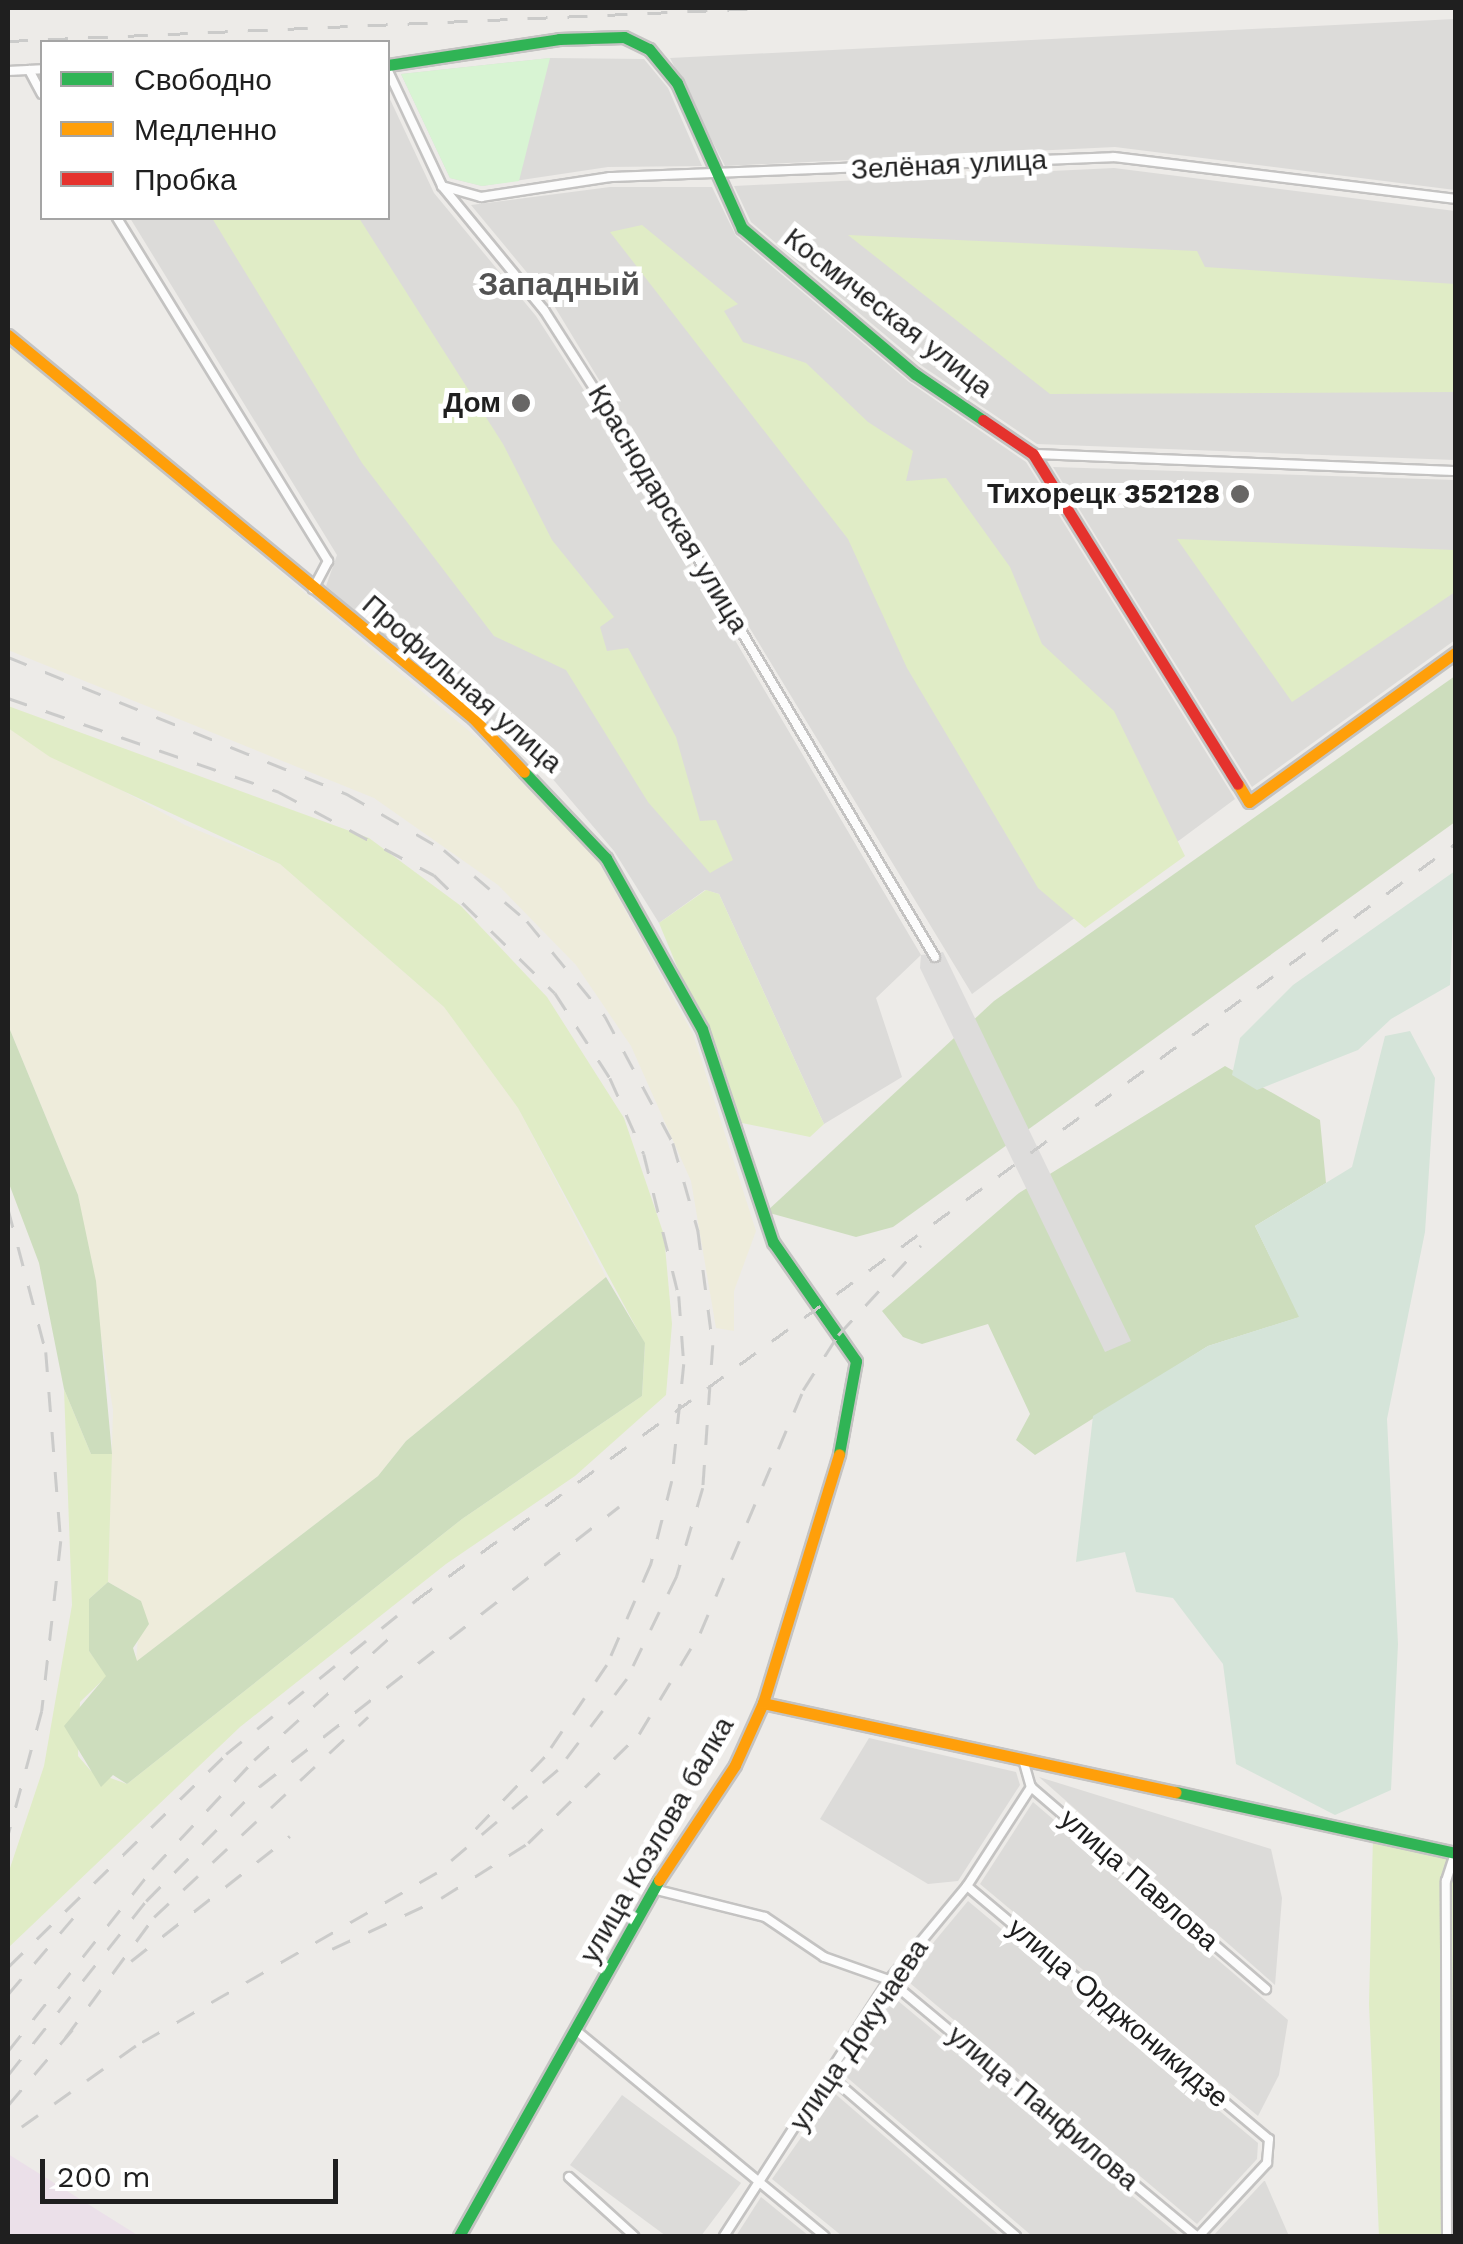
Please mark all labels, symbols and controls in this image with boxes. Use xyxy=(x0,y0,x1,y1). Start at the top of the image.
legend xyxy=(40,40,390,220)
text: Свободно xyxy=(134,62,272,97)
text: Медленно xyxy=(134,112,277,147)
street label: Зелёная улица xyxy=(850,143,1048,187)
text: Пробка xyxy=(134,162,237,197)
street label: Космическая улица xyxy=(777,221,999,405)
district label: Западный xyxy=(478,265,640,303)
street label: Краснодарская улица xyxy=(581,379,755,639)
place label: Дом xyxy=(443,386,501,420)
marker: Дом xyxy=(510,392,532,414)
place label: Тихорецк 352128 xyxy=(987,477,1220,511)
marker: Тихорецк 352128 xyxy=(1229,483,1251,505)
street label: Профильная улица xyxy=(355,588,569,780)
street label: улица Козлова балка xyxy=(573,1711,741,1969)
street label: улица Павлова xyxy=(1053,1802,1225,1958)
street label: улица Орджоникидзе xyxy=(1001,1911,1235,2115)
street label: улица Докучаева xyxy=(782,1933,936,2137)
street label: улица Панфилова xyxy=(941,2018,1145,2198)
scale bar xyxy=(45,2139,342,2201)
text: 200 m xyxy=(57,2159,151,2194)

